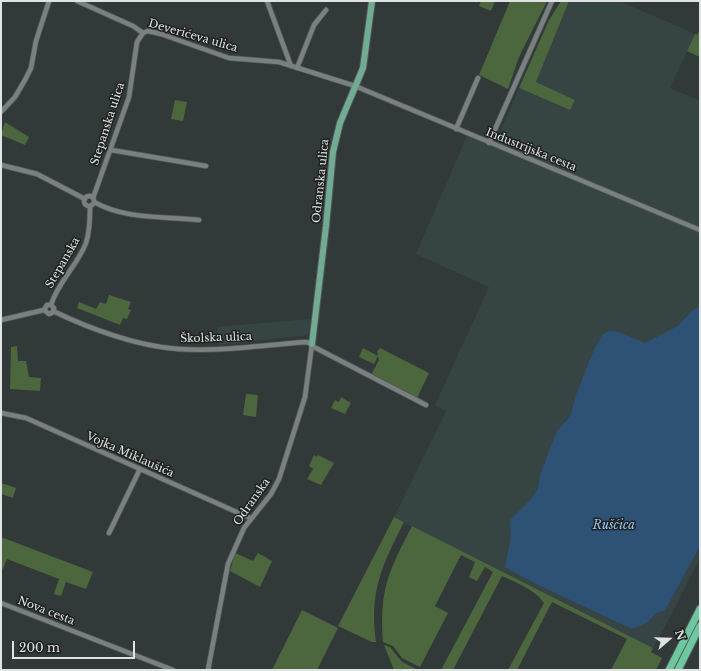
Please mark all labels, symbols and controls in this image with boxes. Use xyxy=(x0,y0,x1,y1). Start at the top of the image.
street label: Deverićeva ulica xyxy=(147,17,239,55)
street label: Stepanska ulica xyxy=(88,81,128,167)
street label: Industrijska cesta xyxy=(484,126,578,174)
street label: Odranska ulica xyxy=(310,138,332,224)
street label: Stepanska xyxy=(43,235,83,291)
street label: Školska ulica xyxy=(180,330,252,346)
street label: Vojka Miklaušića xyxy=(84,430,176,480)
street label: Odranska xyxy=(231,476,273,528)
water label: Rušćica xyxy=(593,519,635,533)
street label: Nova cesta xyxy=(16,594,76,628)
north arrow xyxy=(649,619,689,659)
text: N xyxy=(672,628,689,642)
scale bar xyxy=(14,633,137,659)
text: 200 m xyxy=(19,640,60,655)

